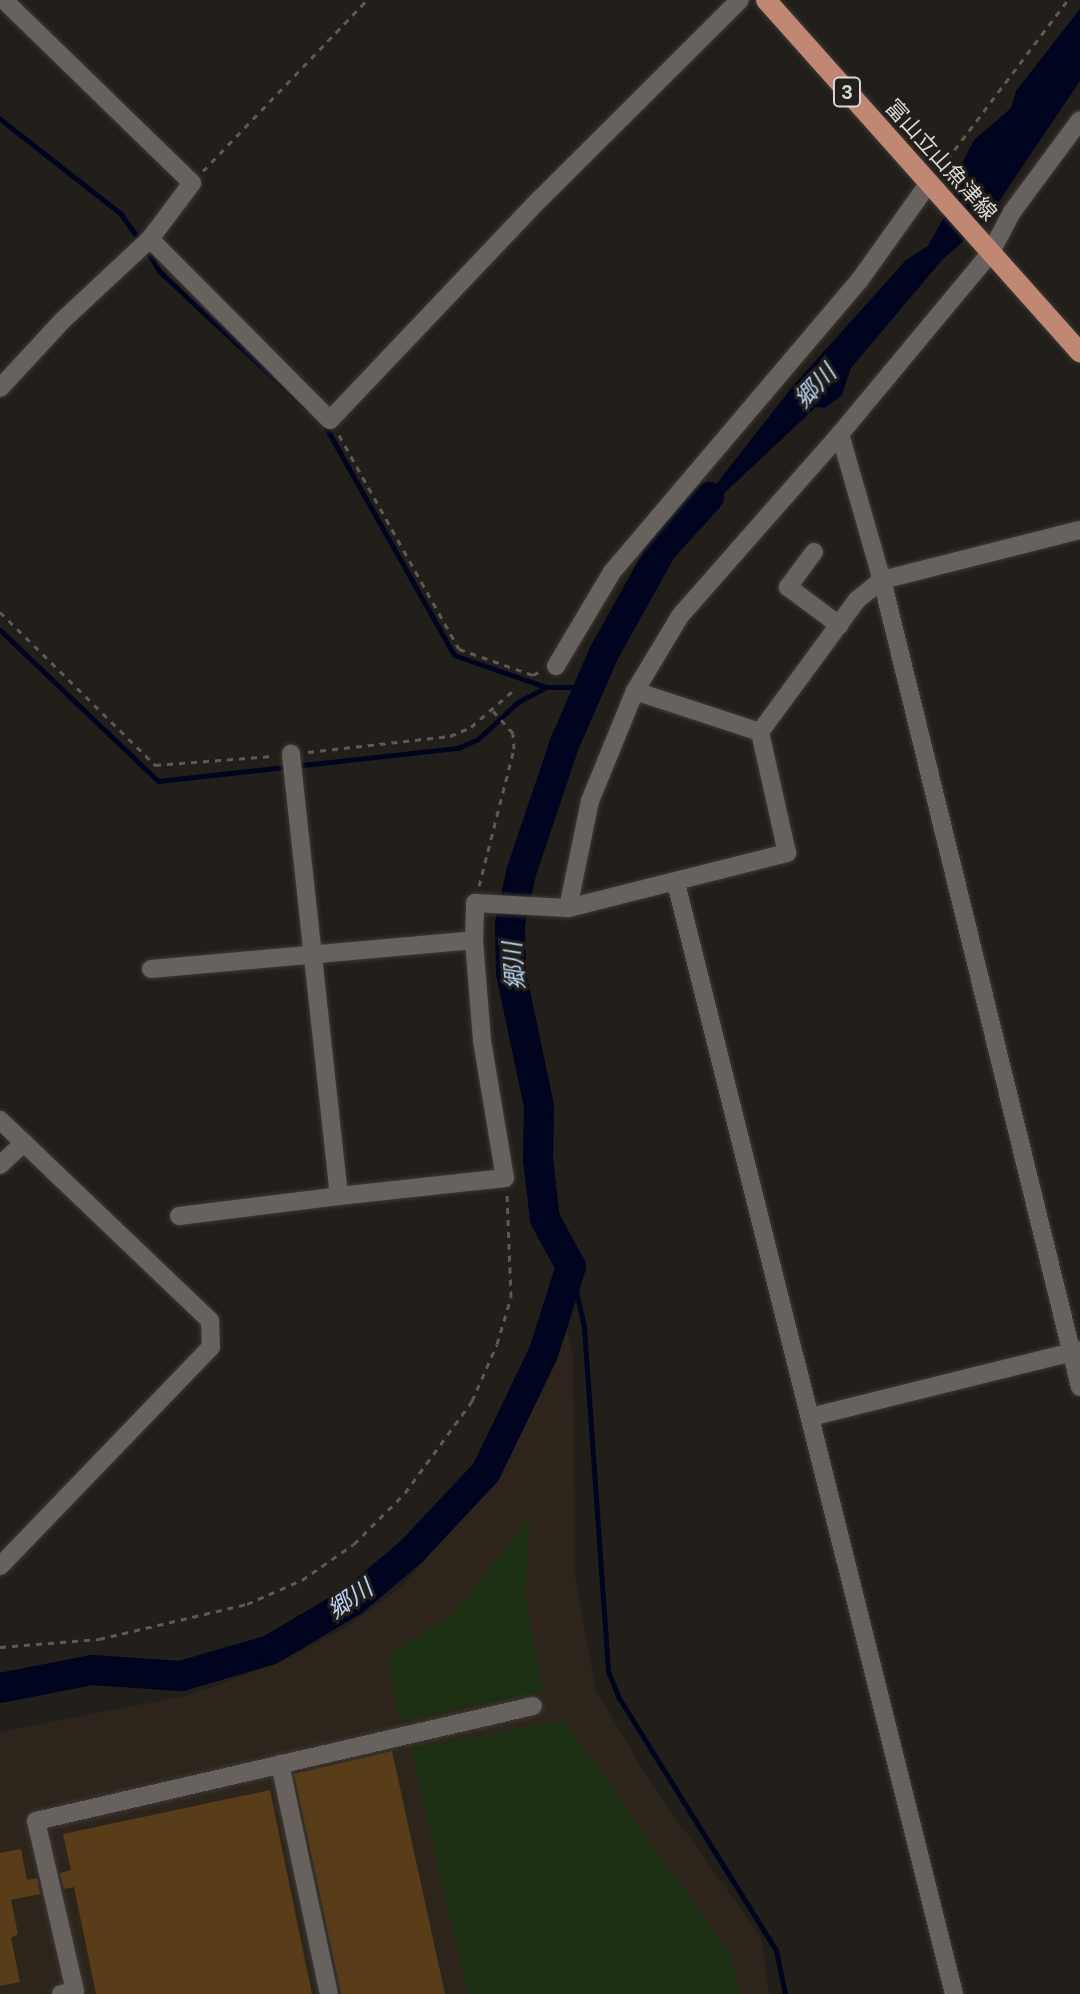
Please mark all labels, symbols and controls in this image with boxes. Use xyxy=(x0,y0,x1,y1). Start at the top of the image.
road number: 3 xyxy=(831,76,863,108)
street label: 富山立山魚津線 xyxy=(880,94,1002,226)
water label: 郷川 xyxy=(788,359,842,413)
water label: 郷川 xyxy=(498,941,530,991)
water label: 郷川 xyxy=(322,1573,378,1625)

